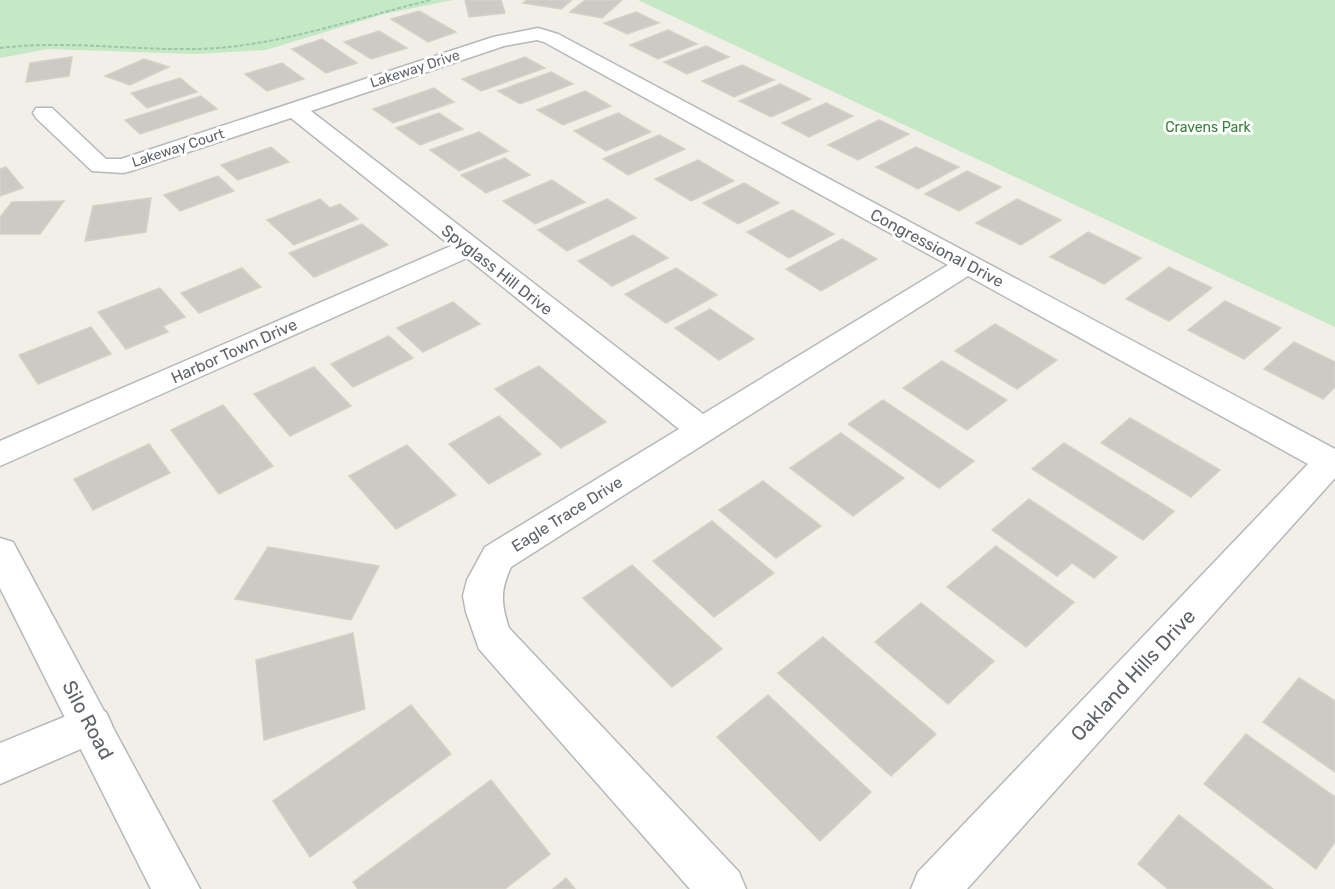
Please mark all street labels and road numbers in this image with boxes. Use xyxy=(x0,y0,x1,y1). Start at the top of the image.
street label: Lakeway Drive xyxy=(368,46,462,91)
street label: Lakeway Court xyxy=(130,125,227,171)
street label: Congressional Drive xyxy=(867,205,1007,291)
street label: Spyglass Hill Drive xyxy=(438,221,556,319)
street label: Harbor Town Drive xyxy=(168,315,300,387)
street label: Eagle Trace Drive xyxy=(508,472,626,556)
street label: Oakland Hills Drive xyxy=(1066,604,1200,746)
street label: Silo Road xyxy=(57,676,119,764)

